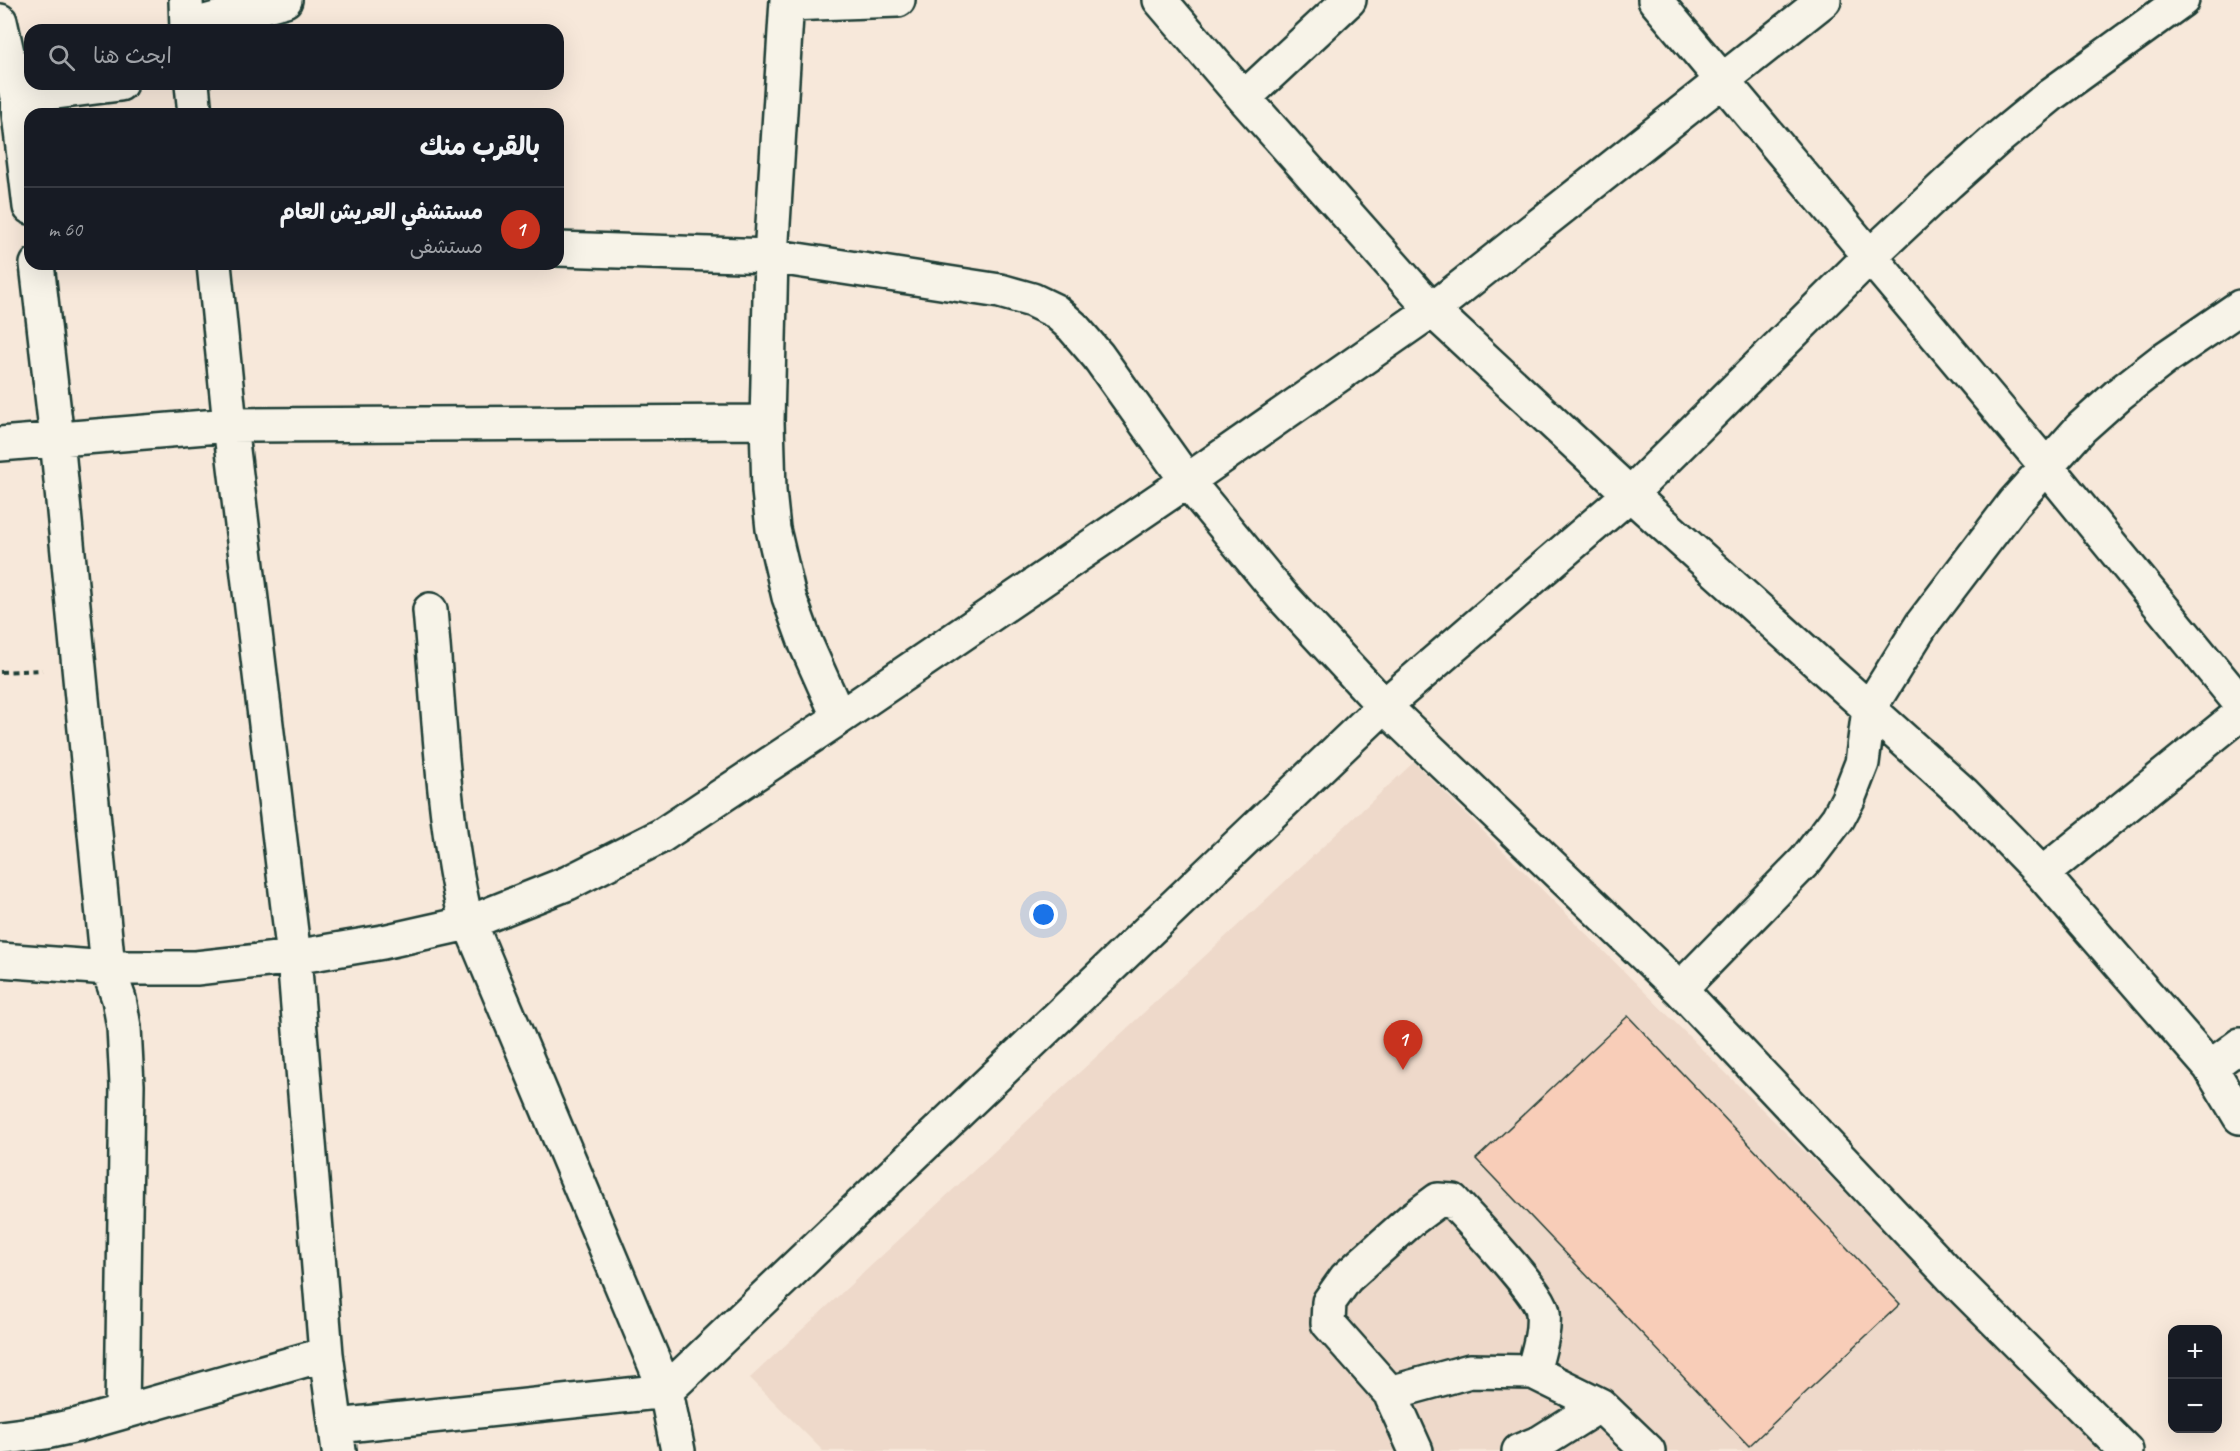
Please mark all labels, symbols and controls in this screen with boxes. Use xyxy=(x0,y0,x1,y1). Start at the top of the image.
search box xyxy=(24,24,564,90)
icon: search xyxy=(45,41,78,74)
text: ابحث هنا xyxy=(93,42,172,70)
text: بالقرب منك xyxy=(420,130,540,163)
text: مستشفي العريش العام xyxy=(280,198,483,226)
text: 60 m xyxy=(48,217,82,242)
text: 1 xyxy=(516,217,525,242)
text: مستشفى xyxy=(410,234,483,259)
your location xyxy=(1029,900,1058,929)
pin: 1 xyxy=(1384,1020,1422,1070)
map controls xyxy=(2168,1325,2222,1433)
button: + xyxy=(2168,1325,2222,1379)
button: − xyxy=(2168,1379,2222,1433)

